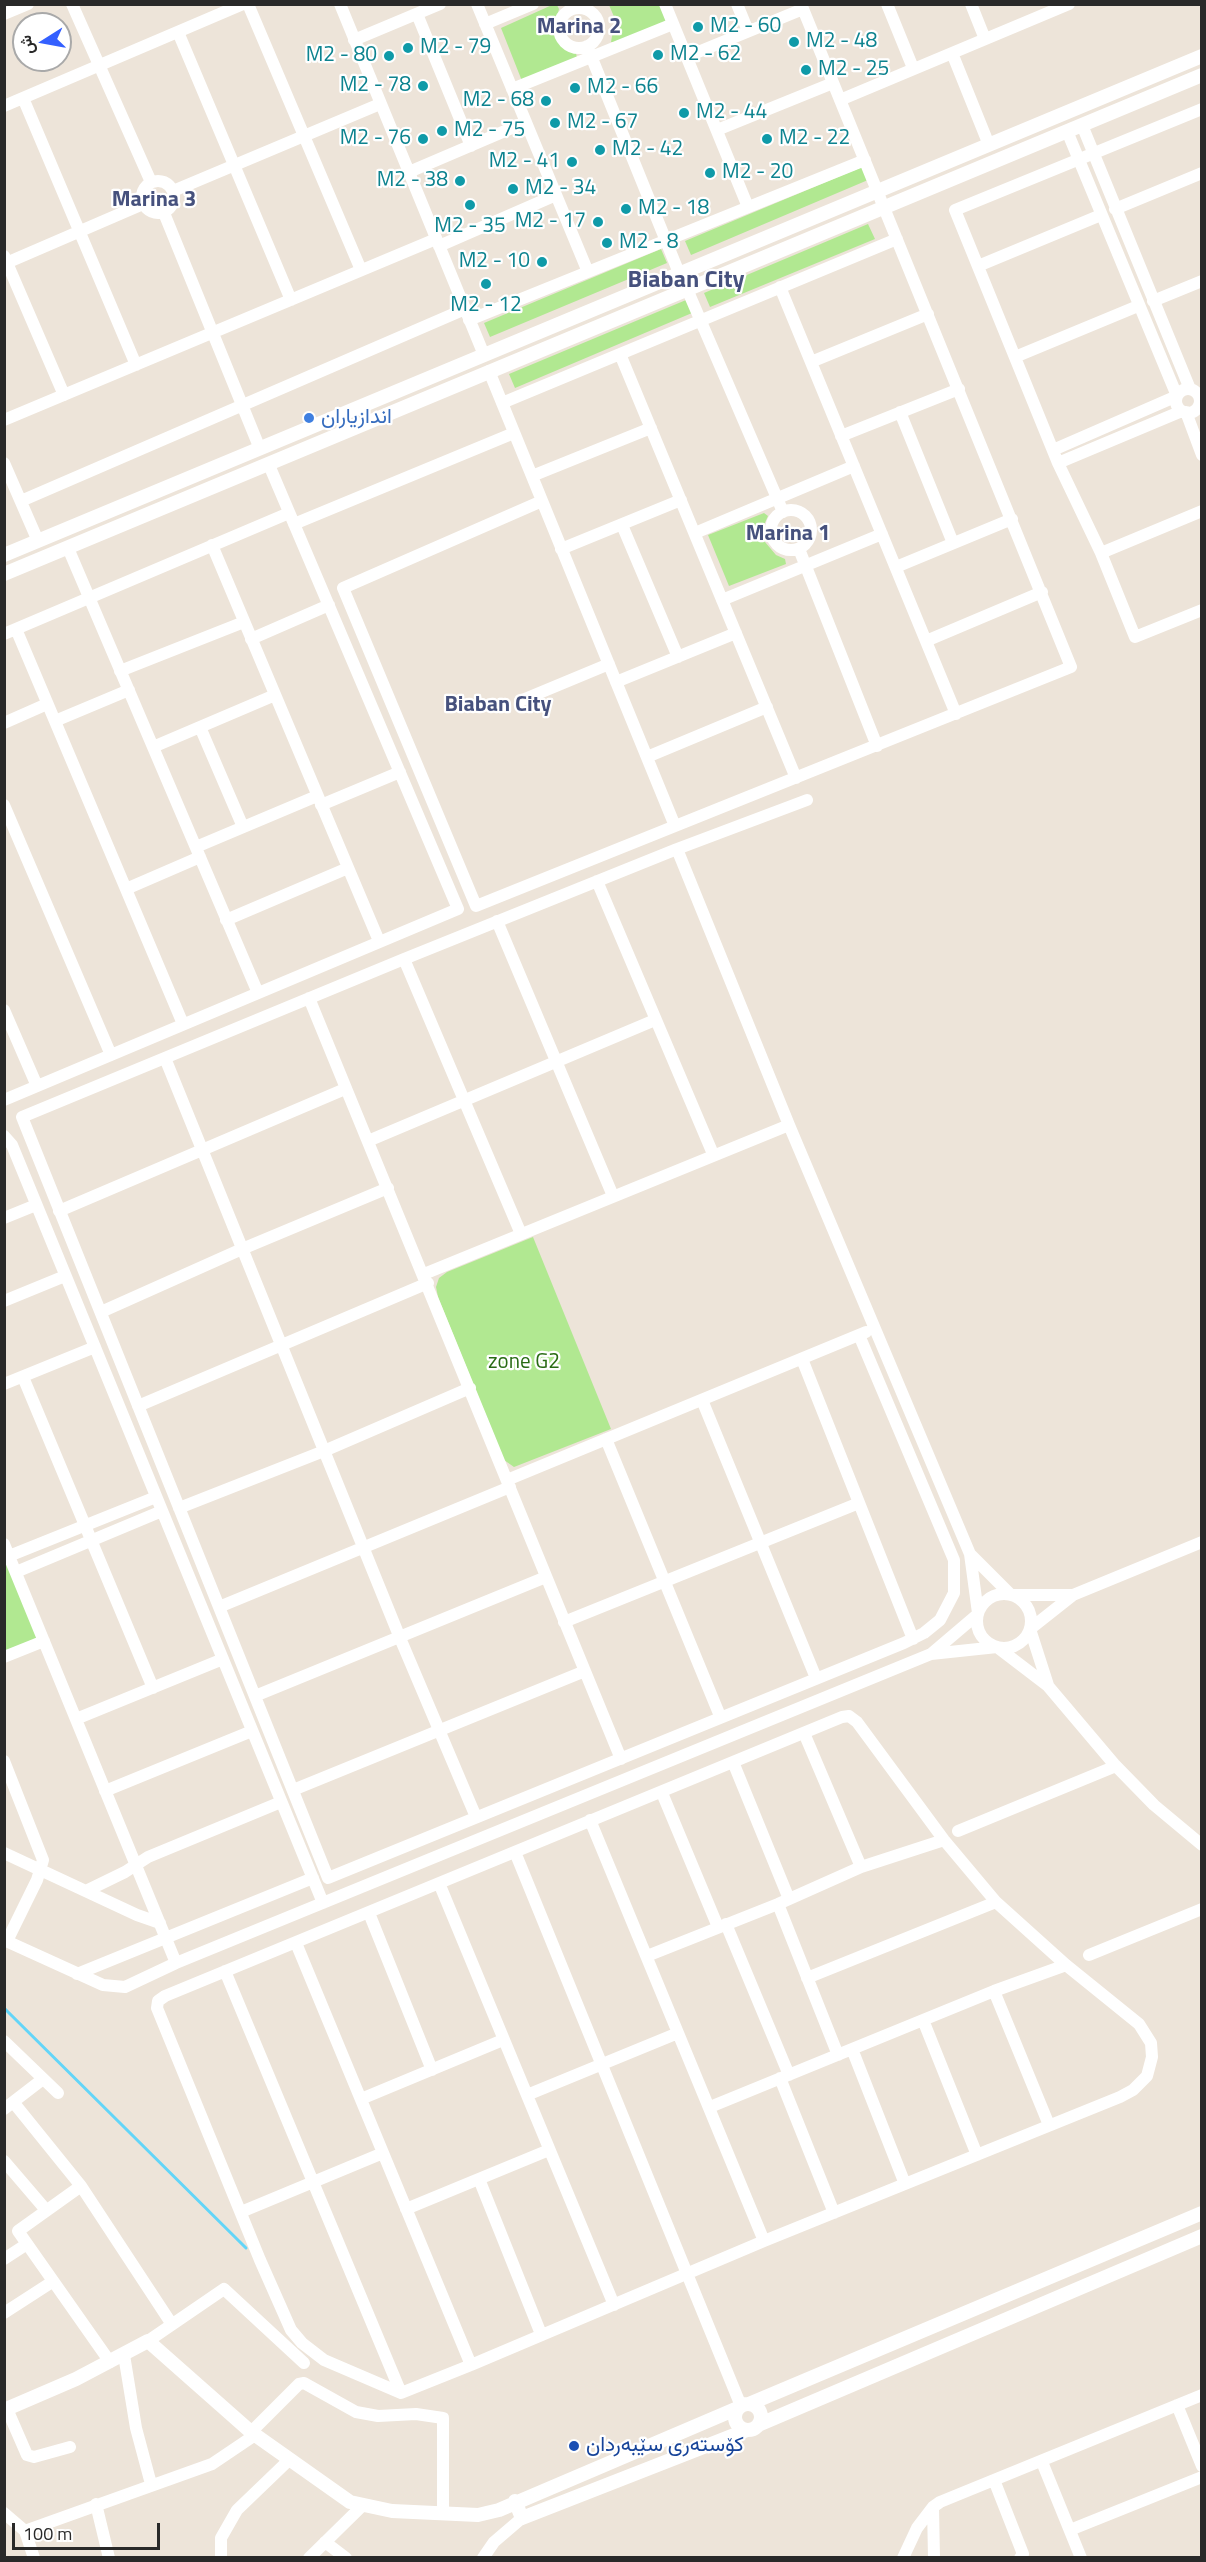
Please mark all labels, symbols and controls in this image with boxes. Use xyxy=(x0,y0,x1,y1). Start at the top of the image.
north arrow xyxy=(12,12,72,72)
place label: M2 - 60 xyxy=(710,14,781,40)
district label: Marina 2 xyxy=(537,15,621,41)
marker: M2 - 60 xyxy=(691,20,705,34)
place label: M2 - 48 xyxy=(806,29,877,55)
text: ش xyxy=(13,33,40,57)
place label: M2 - 79 xyxy=(420,35,491,61)
marker: M2 - 48 xyxy=(787,35,801,49)
marker: M2 - 79 xyxy=(401,41,415,55)
place label: M2 - 62 xyxy=(670,42,741,68)
place label: M2 - 80 xyxy=(306,43,377,69)
marker: M2 - 62 xyxy=(651,48,665,62)
marker: M2 - 80 xyxy=(382,49,396,63)
place label: M2 - 25 xyxy=(818,57,889,83)
marker: M2 - 25 xyxy=(799,63,813,77)
place label: M2 - 78 xyxy=(340,73,411,99)
place label: M2 - 66 xyxy=(587,75,658,101)
marker: M2 - 78 xyxy=(416,79,430,93)
marker: M2 - 66 xyxy=(568,81,582,95)
place label: M2 - 68 xyxy=(463,88,534,114)
marker: M2 - 68 xyxy=(539,94,553,108)
place label: M2 - 44 xyxy=(696,100,767,126)
marker: M2 - 44 xyxy=(677,106,691,120)
place label: M2 - 67 xyxy=(567,110,638,136)
marker: M2 - 67 xyxy=(548,116,562,130)
place label: M2 - 75 xyxy=(454,118,525,144)
marker: M2 - 75 xyxy=(435,124,449,138)
place label: M2 - 76 xyxy=(340,126,411,152)
place label: M2 - 22 xyxy=(779,126,850,152)
marker: M2 - 76 xyxy=(416,132,430,146)
marker: M2 - 22 xyxy=(760,132,774,146)
place label: M2 - 42 xyxy=(612,137,683,163)
marker: M2 - 42 xyxy=(593,143,607,157)
place label: M2 - 41 xyxy=(489,149,560,175)
marker: M2 - 41 xyxy=(565,155,579,169)
place label: M2 - 20 xyxy=(722,160,793,186)
marker: M2 - 20 xyxy=(703,166,717,180)
place label: M2 - 38 xyxy=(377,168,448,194)
marker: M2 - 38 xyxy=(453,174,467,188)
place label: M2 - 34 xyxy=(525,176,596,202)
marker: M2 - 34 xyxy=(506,182,520,196)
district label: Marina 3 xyxy=(112,188,196,214)
place label: M2 - 18 xyxy=(638,196,709,222)
marker: M2 - 35 xyxy=(463,198,477,212)
marker: M2 - 18 xyxy=(619,202,633,216)
place label: M2 - 17 xyxy=(515,209,586,235)
place label: M2 - 35 xyxy=(434,214,506,240)
marker: M2 - 17 xyxy=(591,215,605,229)
place label: M2 - 8 xyxy=(619,230,679,256)
marker: M2 - 8 xyxy=(600,236,614,250)
place label: M2 - 10 xyxy=(459,249,530,275)
marker: M2 - 10 xyxy=(535,255,549,269)
district label: Biaban City xyxy=(628,267,744,295)
marker: M2 - 12 xyxy=(479,277,493,291)
place label: M2 - 12 xyxy=(450,293,522,319)
place label: اندازياران xyxy=(321,405,392,431)
marker: اندازياران xyxy=(302,411,316,425)
district label: Marina 1 xyxy=(746,522,830,548)
district label: Biaban City xyxy=(444,693,552,719)
park label: zone G2 xyxy=(488,1350,560,1376)
place label: کۆستەری سێبەردان xyxy=(586,2433,744,2459)
marker: کۆستەری سێبەردان xyxy=(567,2439,581,2453)
scale bar xyxy=(15,2511,164,2549)
text: 100 m xyxy=(23,2520,72,2547)

